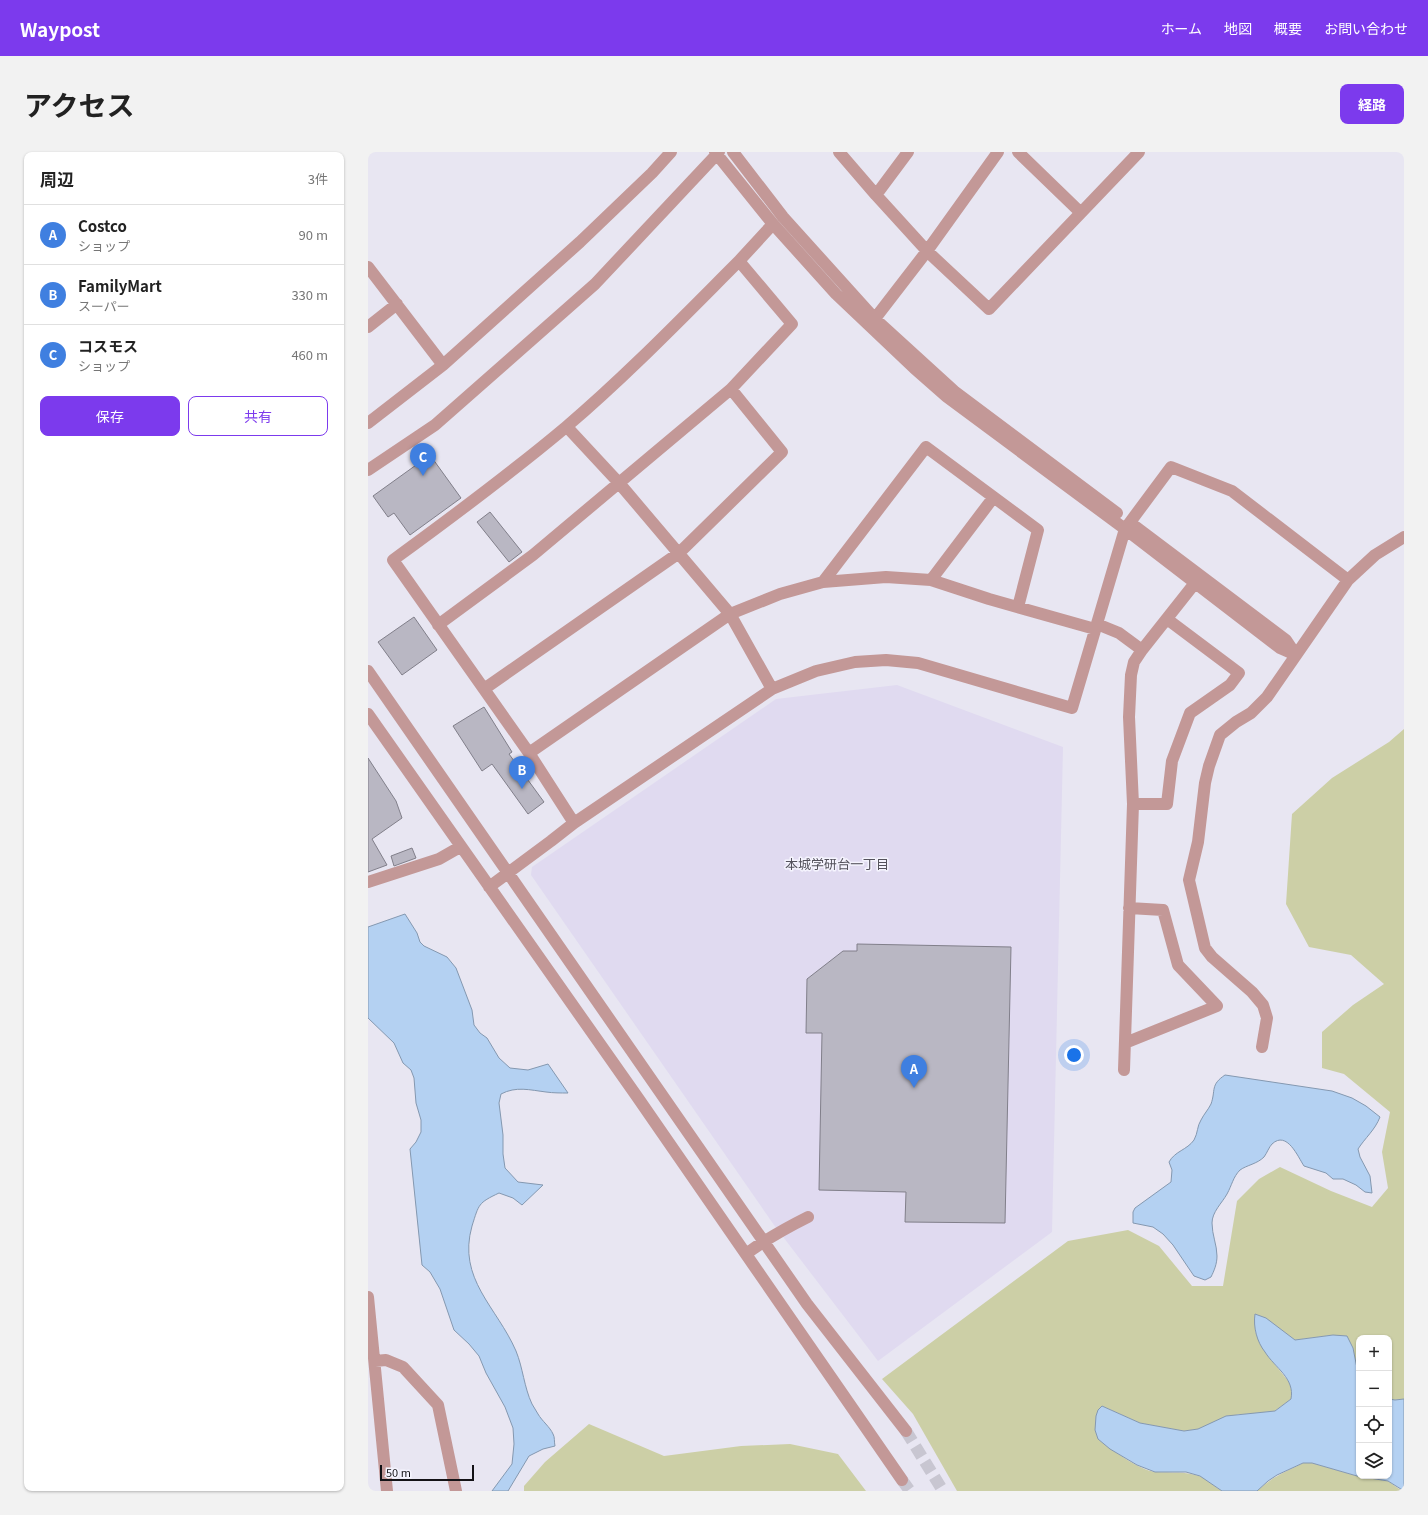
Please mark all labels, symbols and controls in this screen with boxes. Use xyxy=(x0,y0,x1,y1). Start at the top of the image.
text: Waypost xyxy=(20,15,100,42)
text: ホーム xyxy=(1160,18,1202,38)
text: 地図 xyxy=(1224,18,1252,38)
text: 概要 xyxy=(1274,18,1302,38)
text: お問い合わせ xyxy=(1324,18,1408,38)
text: アクセス xyxy=(24,84,135,124)
button: 経路 xyxy=(1340,84,1404,124)
text: 周辺 xyxy=(40,166,74,191)
text: 3件 xyxy=(308,169,328,188)
text: Costco xyxy=(78,215,127,236)
text: A xyxy=(49,225,57,244)
text: 90 m xyxy=(299,225,328,244)
text: ショップ xyxy=(78,236,130,255)
text: FamilyMart xyxy=(78,275,162,296)
text: B xyxy=(49,285,57,304)
text: 330 m xyxy=(291,285,328,304)
text: スーパー xyxy=(78,296,130,315)
text: コスモス xyxy=(78,335,138,356)
text: C xyxy=(49,345,57,364)
text: 460 m xyxy=(291,345,328,364)
text: ショップ xyxy=(78,356,130,375)
button: 保存 xyxy=(40,396,180,436)
button: 共有 xyxy=(188,396,328,436)
pin: C xyxy=(410,443,436,476)
pin: B xyxy=(509,756,535,789)
district label: 本城学研台一丁目 xyxy=(785,854,889,873)
your location xyxy=(1064,1045,1084,1065)
pin: A xyxy=(901,1055,927,1088)
map controls xyxy=(1356,1335,1392,1479)
button: + xyxy=(1356,1335,1392,1371)
button: − xyxy=(1356,1371,1392,1407)
button: locate xyxy=(1356,1407,1392,1443)
button: layers xyxy=(1356,1443,1392,1479)
scale bar xyxy=(380,1463,474,1482)
text: 50 m xyxy=(386,1464,411,1480)

